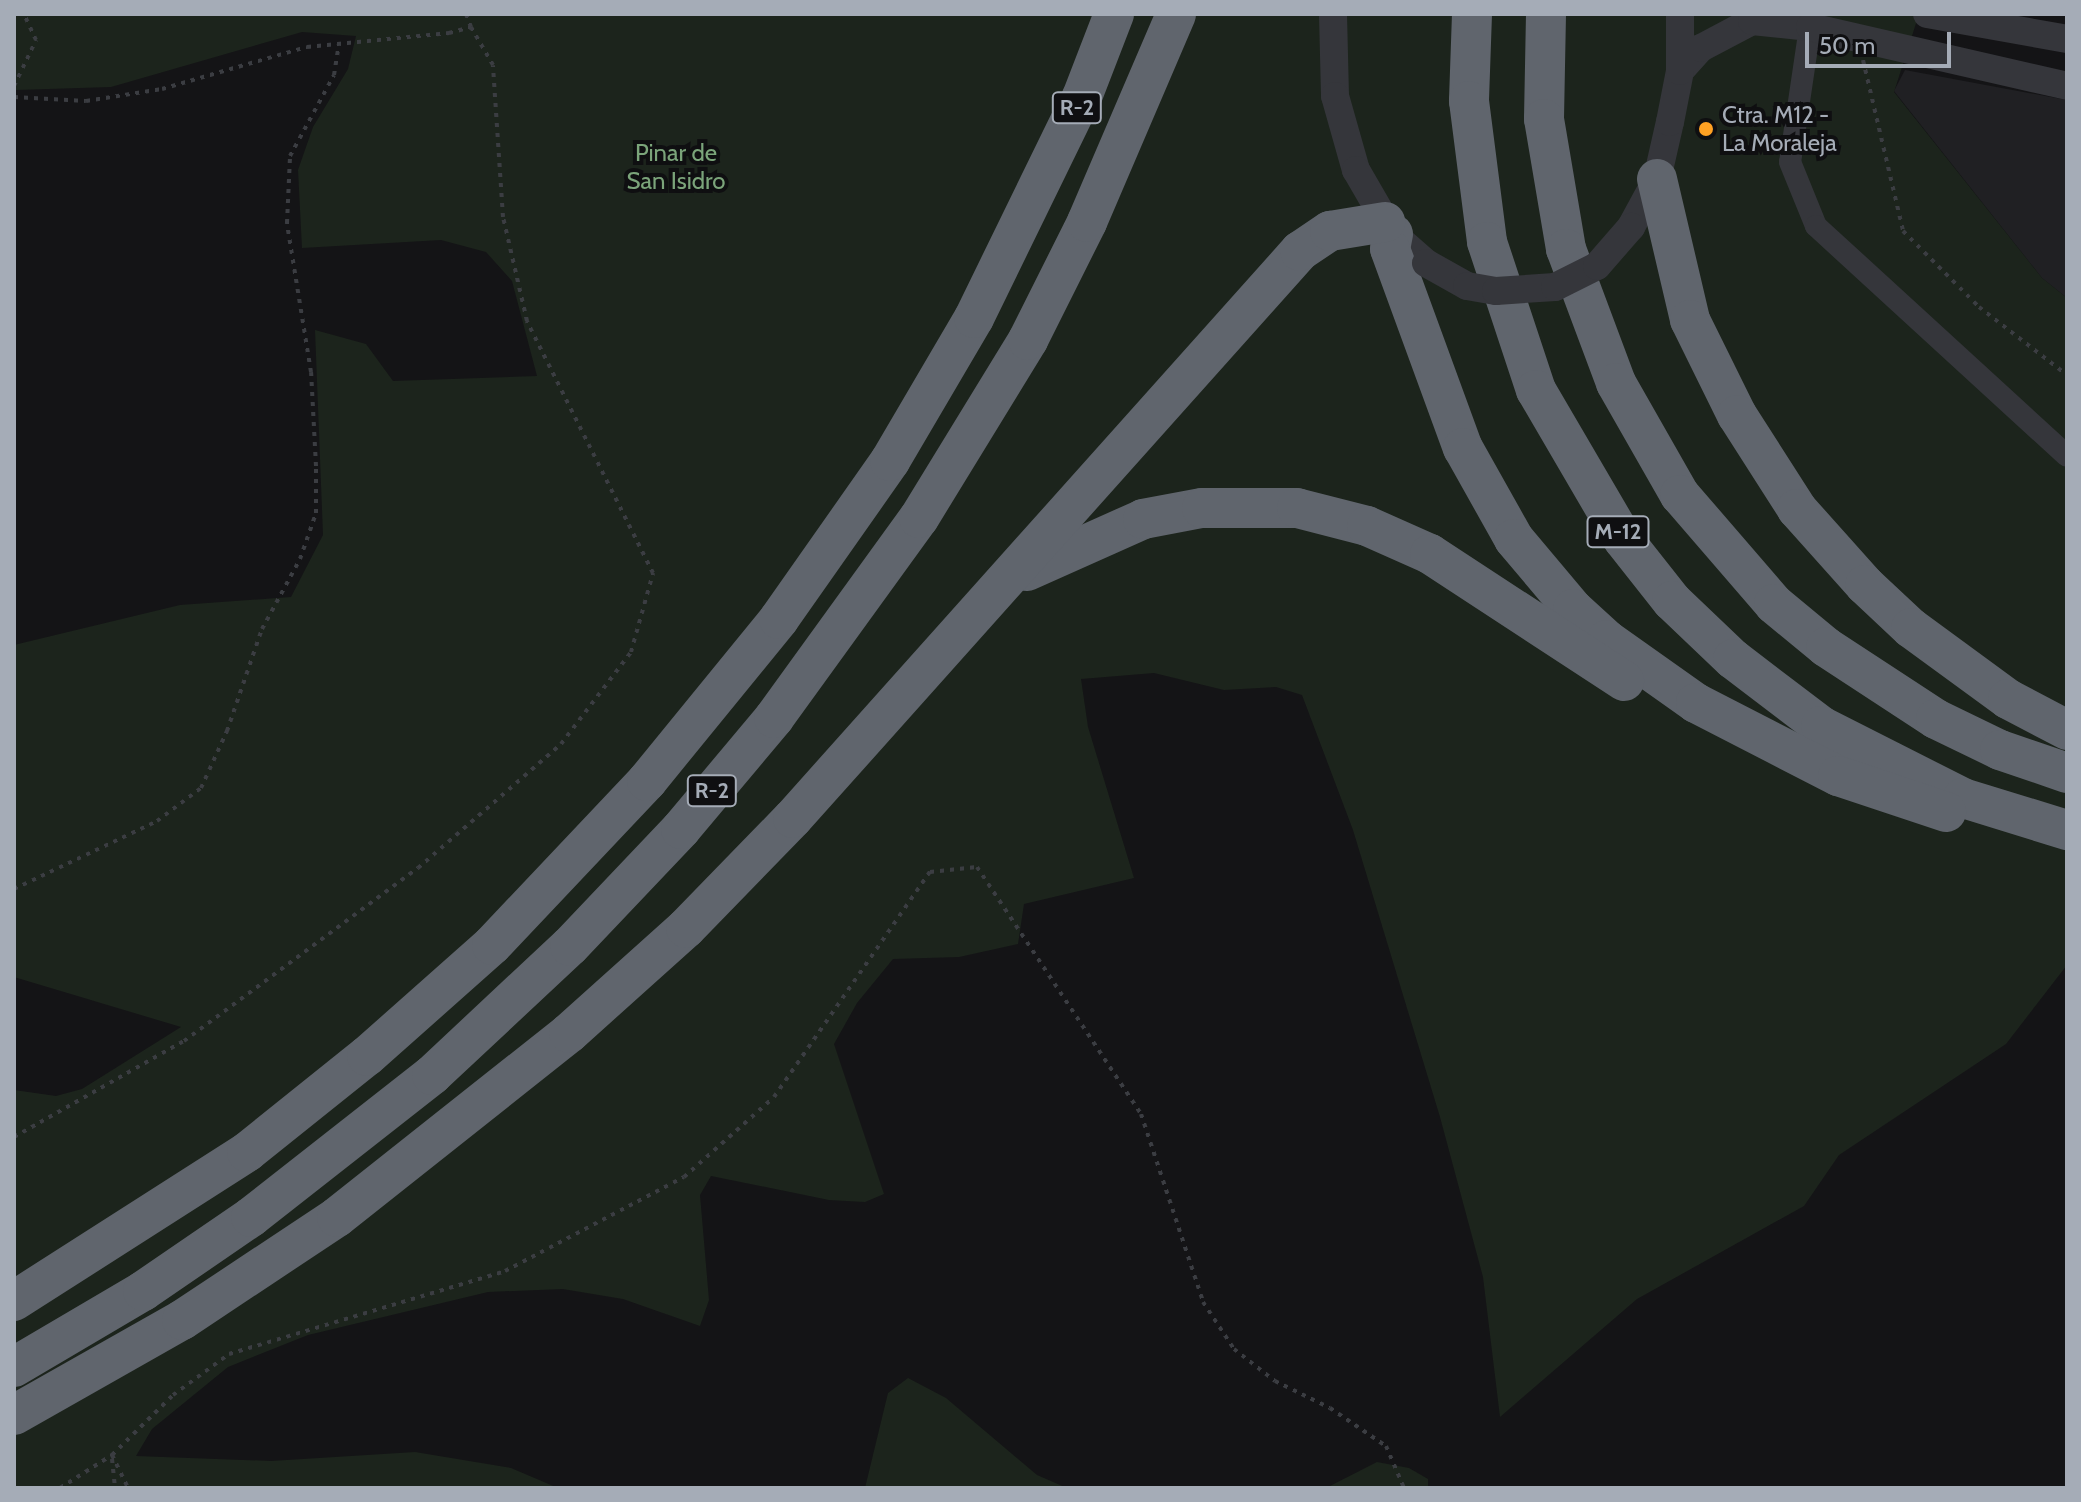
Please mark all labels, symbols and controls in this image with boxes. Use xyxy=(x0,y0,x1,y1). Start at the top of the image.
scale bar xyxy=(1809,16,1955,66)
text: 50 m xyxy=(1819,31,1875,60)
road number: R-2 xyxy=(1051,90,1103,126)
place label: Ctra. M12 - La Moraleja xyxy=(1722,101,1837,157)
marker: Ctra. M12 - La Moraleja xyxy=(1697,120,1715,138)
park label: Pinar de San Isidro xyxy=(626,139,726,195)
road number: M-12 xyxy=(1586,514,1650,550)
road number: R-2 xyxy=(686,773,738,809)

